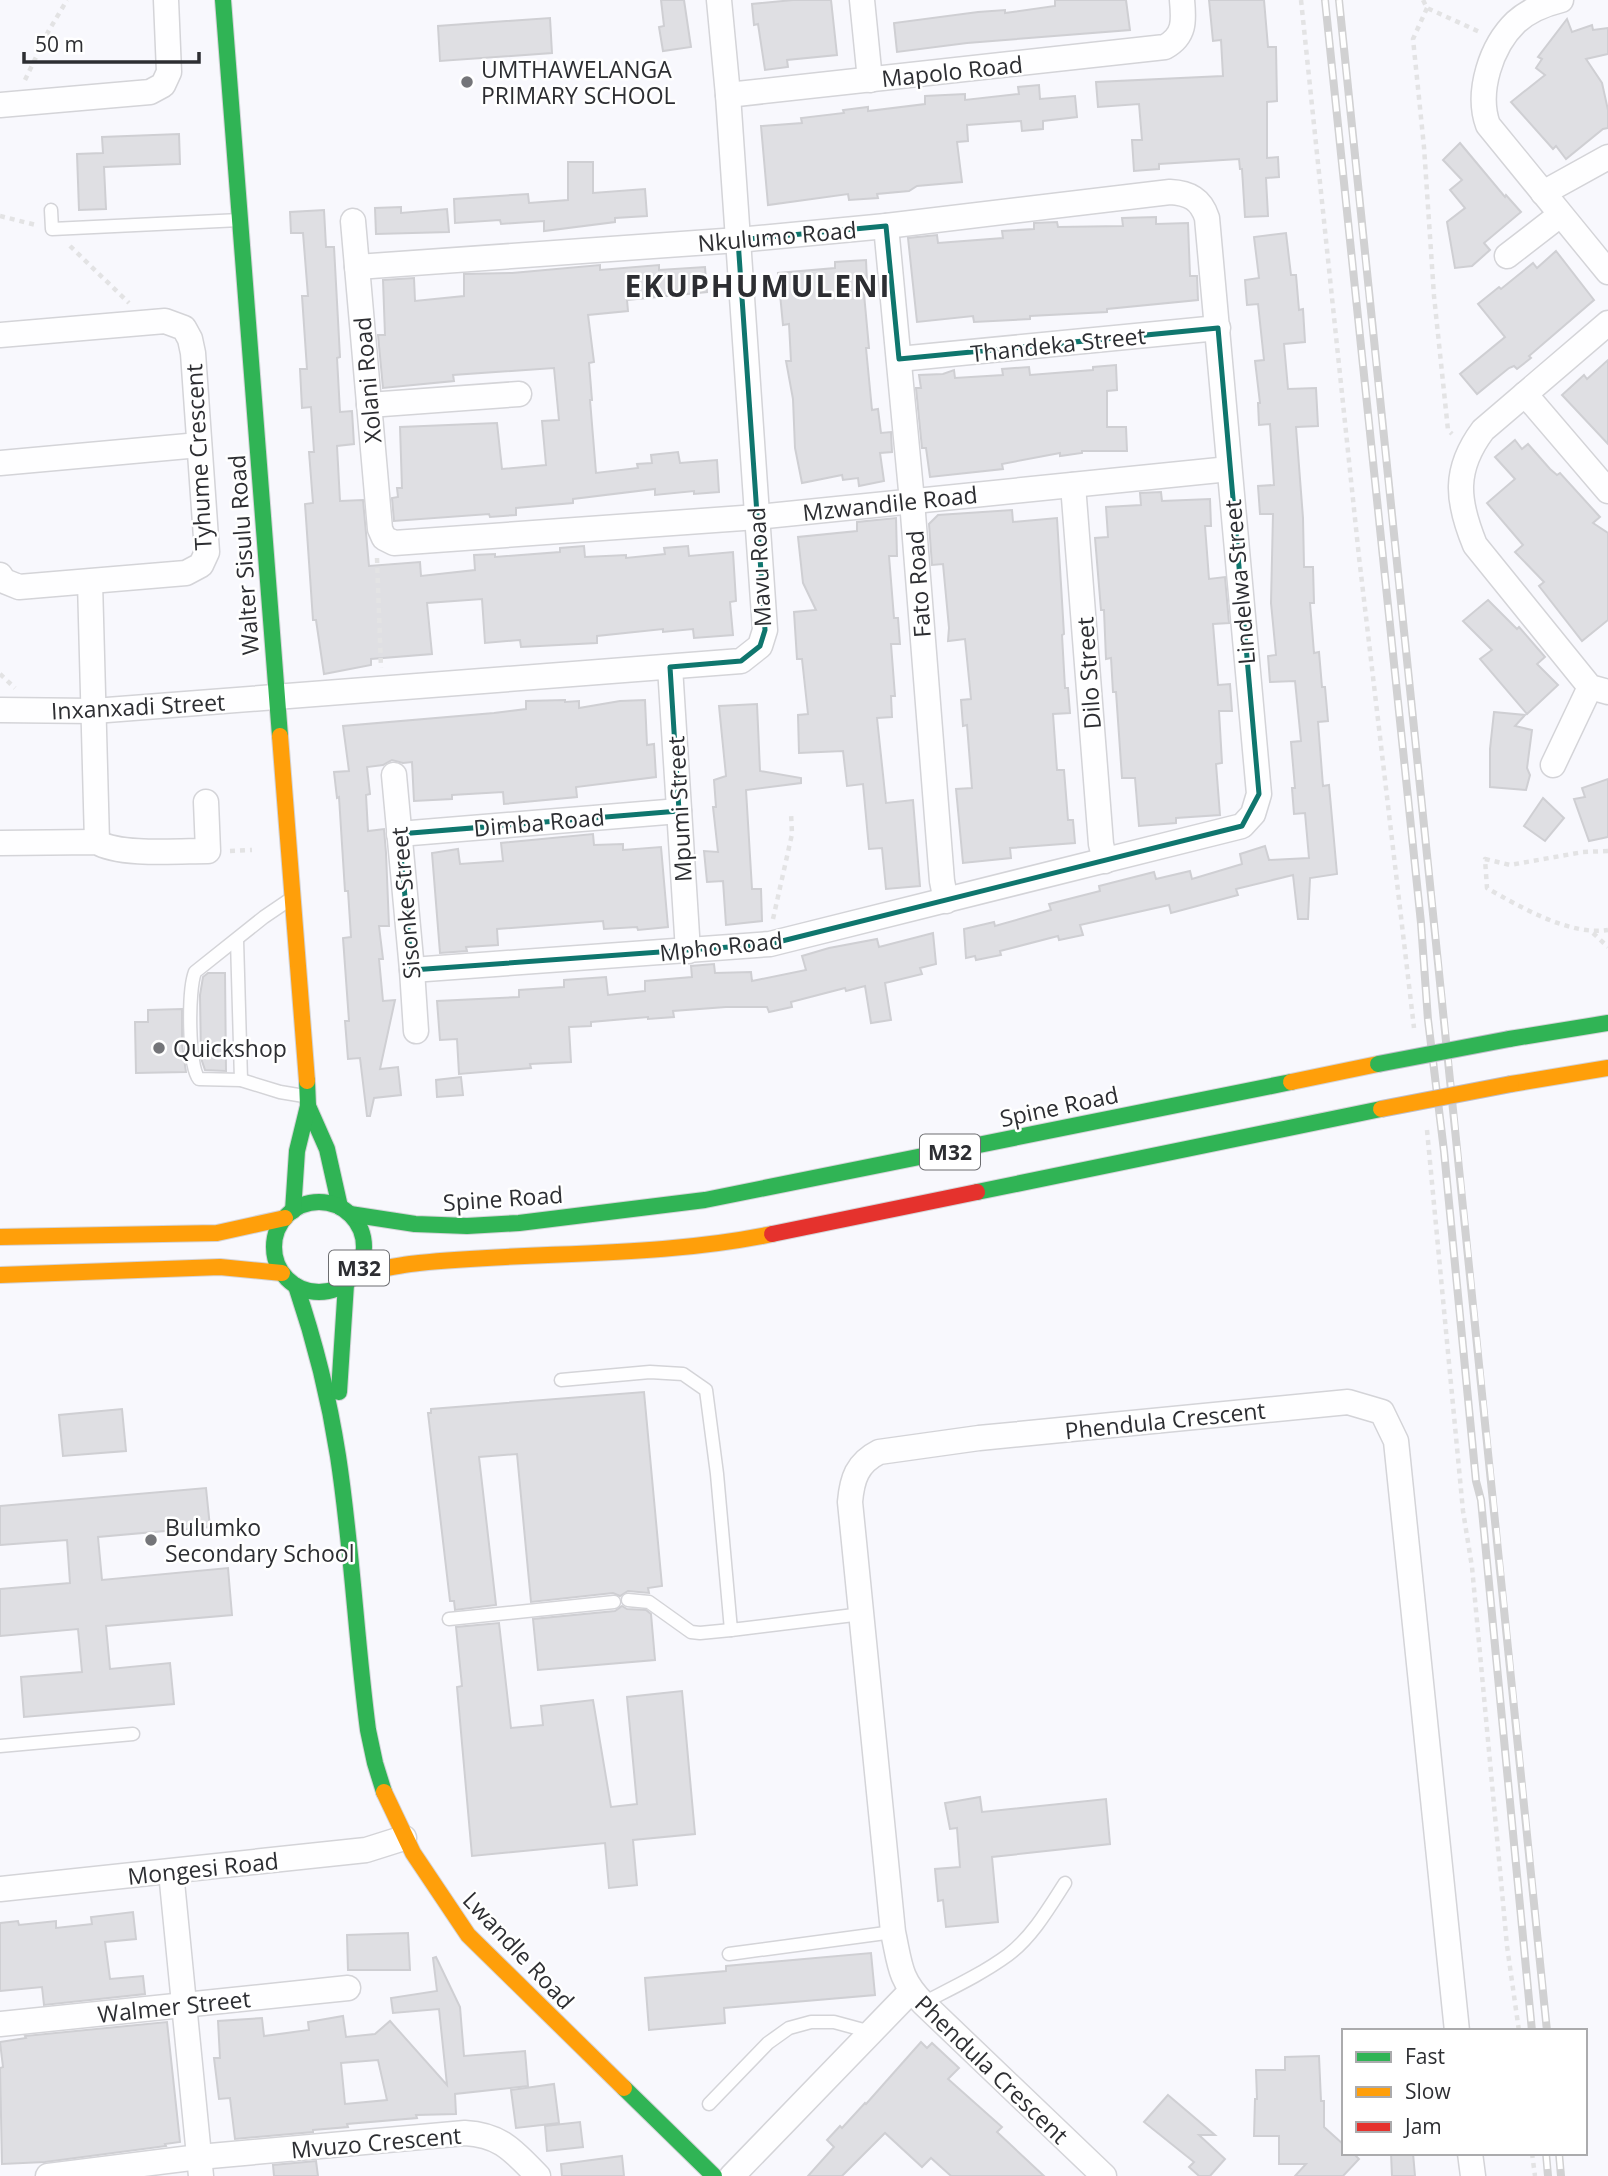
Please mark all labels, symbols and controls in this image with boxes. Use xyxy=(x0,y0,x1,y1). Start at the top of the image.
scale bar xyxy=(24,21,200,65)
text: 50 m xyxy=(35,30,84,58)
street label: Mapolo Road xyxy=(880,48,1024,94)
place label: UMTHAWELANGA PRIMARY SCHOOL xyxy=(481,53,676,111)
marker: UMTHAWELANGA PRIMARY SCHOOL xyxy=(459,74,475,90)
street label: Nkulumo Road xyxy=(696,213,858,259)
district label: EKUPHUMULENI xyxy=(625,265,891,306)
street label: Xolani Road xyxy=(346,316,388,444)
street label: Thandeka Street xyxy=(969,319,1147,369)
street label: Tyhume Crescent xyxy=(177,363,219,551)
street label: Walter Sisulu Road xyxy=(220,454,266,656)
street label: Mzwandile Road xyxy=(801,478,979,528)
street label: Lindelwa Street xyxy=(1216,498,1262,666)
street label: Mavu Road xyxy=(740,506,778,628)
street label: Fato Road xyxy=(898,529,938,639)
street label: Dilo Street xyxy=(1068,616,1108,730)
street label: Inxanxadi Street xyxy=(50,685,226,727)
street label: Mpumi Street xyxy=(659,735,699,883)
street label: Dimba Road xyxy=(472,800,606,844)
street label: Sisonke Street xyxy=(382,826,428,980)
street label: Mpho Road xyxy=(658,924,784,968)
place label: Quickshop xyxy=(173,1032,287,1064)
marker: Quickshop xyxy=(151,1040,167,1056)
street label: Spine Road xyxy=(997,1078,1121,1134)
road number: M32 xyxy=(920,1134,980,1170)
street label: Spine Road xyxy=(442,1178,564,1218)
road number: M32 xyxy=(329,1250,389,1286)
street label: Phendula Crescent xyxy=(1063,1394,1267,1446)
place label: Bulumko Secondary School xyxy=(165,1511,354,1569)
marker: Bulumko Secondary School xyxy=(143,1532,159,1548)
street label: Mongesi Road xyxy=(126,1844,280,1892)
street label: Lwandle Road xyxy=(456,1884,582,2016)
street label: Walmer Street xyxy=(96,1982,252,2030)
street label: Phendula Crescent xyxy=(908,1987,1076,2151)
legend xyxy=(1342,2029,1587,2155)
text: Fast xyxy=(1405,2042,1445,2070)
text: Slow xyxy=(1405,2077,1451,2105)
text: Jam xyxy=(1403,2112,1442,2140)
street label: Mvuzo Crescent xyxy=(289,2119,463,2165)

